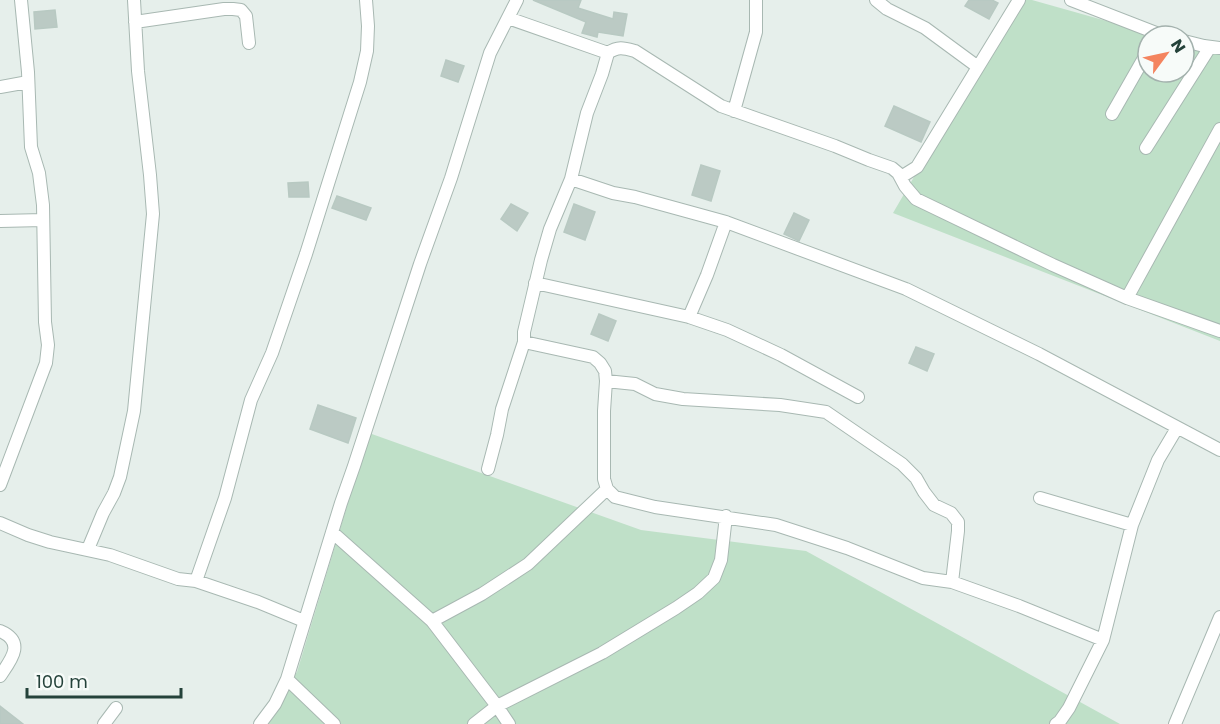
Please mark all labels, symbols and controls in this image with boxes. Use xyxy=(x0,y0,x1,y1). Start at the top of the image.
north arrow xyxy=(1136,24,1196,84)
text: N xyxy=(1165,35,1191,57)
scale bar xyxy=(27,661,182,699)
text: 100 m xyxy=(36,669,88,694)

